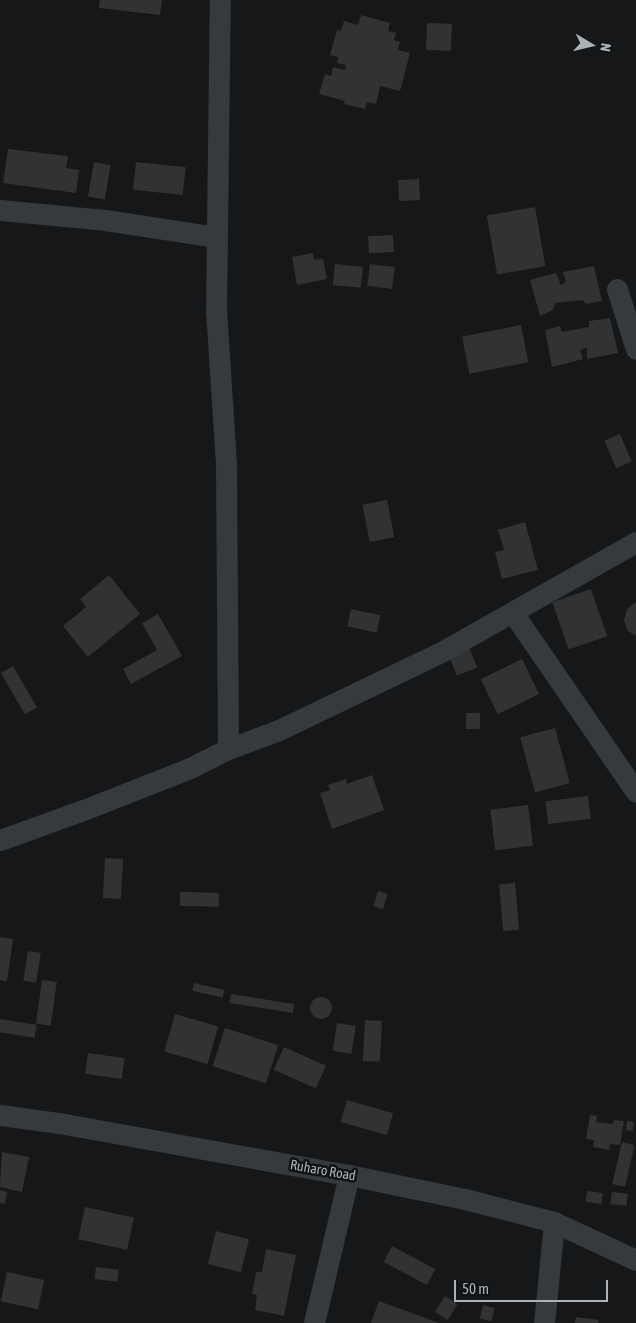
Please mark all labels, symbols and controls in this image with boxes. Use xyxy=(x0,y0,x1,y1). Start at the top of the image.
north arrow xyxy=(566,20,616,70)
text: N xyxy=(597,42,614,53)
street label: Ruharo Road xyxy=(289,1156,357,1184)
scale bar xyxy=(456,1270,610,1302)
text: 50 m xyxy=(462,1280,489,1297)

